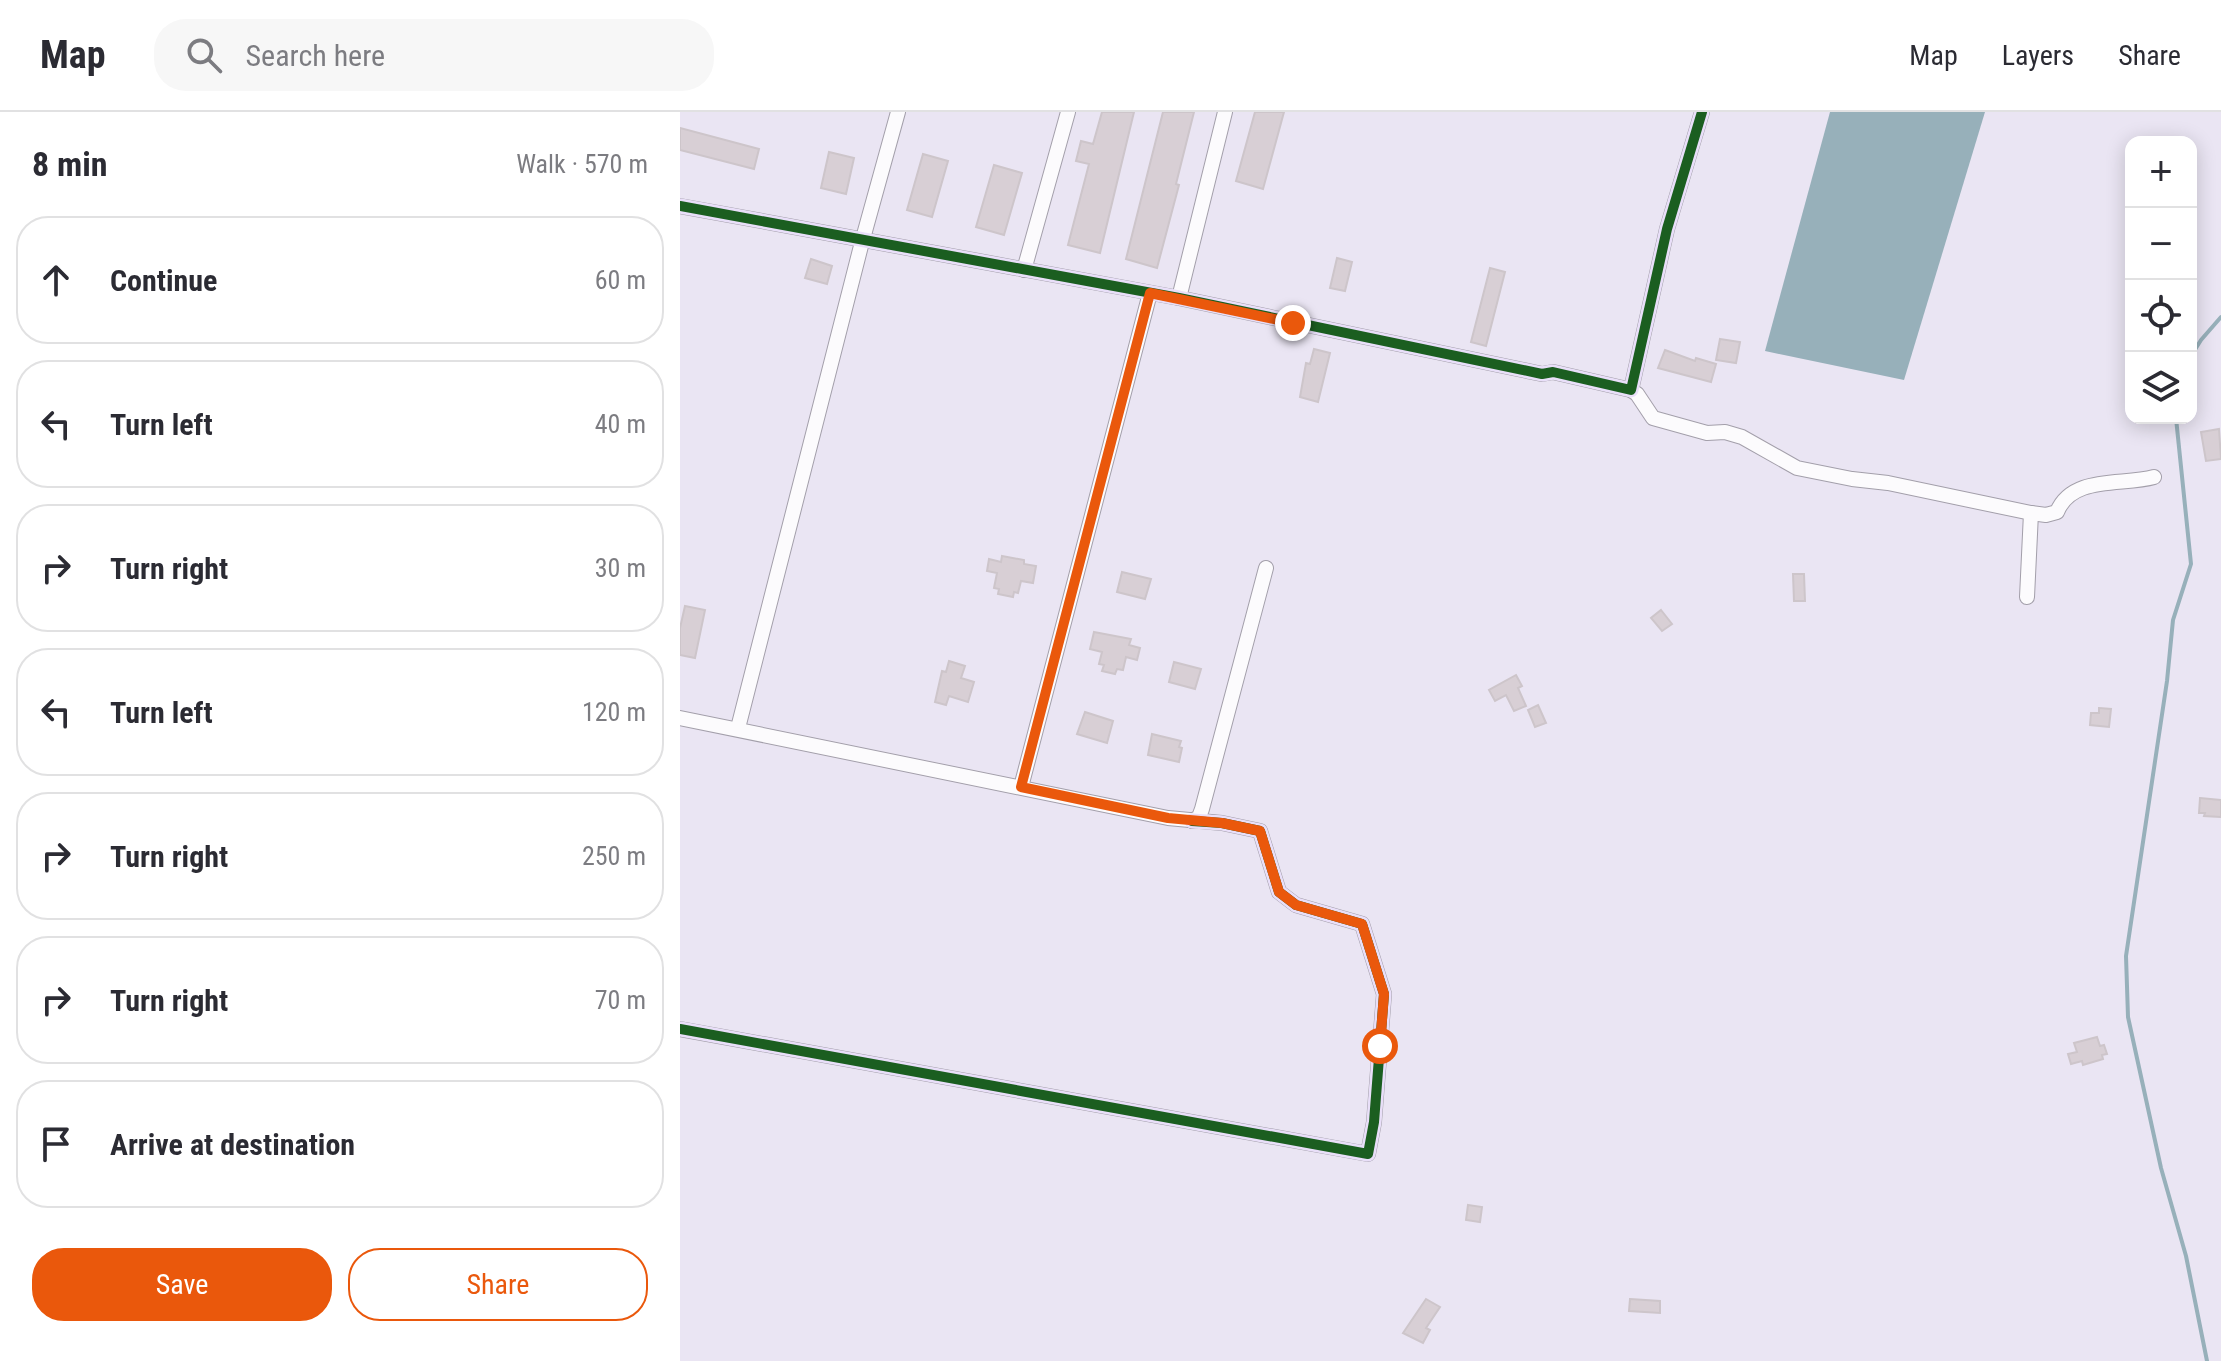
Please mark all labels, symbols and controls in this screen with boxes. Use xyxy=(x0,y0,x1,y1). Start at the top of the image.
search box xyxy=(154,19,714,91)
text: Map xyxy=(40,33,106,77)
icon: search xyxy=(182,33,226,77)
text: Search here xyxy=(246,38,385,73)
text: Map xyxy=(1909,39,1958,72)
text: Layers xyxy=(2002,39,2074,72)
text: Share xyxy=(2118,39,2181,72)
map controls xyxy=(2125,136,2197,424)
button: + xyxy=(2125,136,2197,208)
text: 8 min xyxy=(32,144,108,184)
text: Walk · 570 m xyxy=(516,149,648,179)
button: − xyxy=(2125,208,2197,280)
icon: ahead xyxy=(34,258,78,302)
text: Continue xyxy=(110,263,217,298)
text: 60 m xyxy=(595,265,646,295)
button: locate xyxy=(2125,280,2197,352)
route end xyxy=(1275,305,1311,341)
button: layers xyxy=(2125,352,2197,424)
icon: left xyxy=(34,402,78,446)
text: Turn left xyxy=(110,407,213,442)
text: 40 m xyxy=(595,409,646,439)
icon: right xyxy=(34,546,78,590)
text: Turn right xyxy=(110,551,228,586)
text: 30 m xyxy=(595,553,646,583)
icon: left xyxy=(34,690,78,734)
text: Turn left xyxy=(110,695,213,730)
text: 120 m xyxy=(582,697,646,727)
icon: right xyxy=(34,834,78,878)
text: Turn right xyxy=(110,839,228,874)
text: 250 m xyxy=(582,841,646,871)
icon: right xyxy=(34,978,78,1022)
text: Turn right xyxy=(110,983,228,1018)
text: 70 m xyxy=(595,985,646,1015)
route start xyxy=(1362,1028,1398,1064)
icon: arrive xyxy=(34,1122,78,1166)
text: Arrive at destination xyxy=(110,1127,355,1162)
button: Save xyxy=(32,1248,332,1321)
button: Share xyxy=(348,1248,648,1321)

